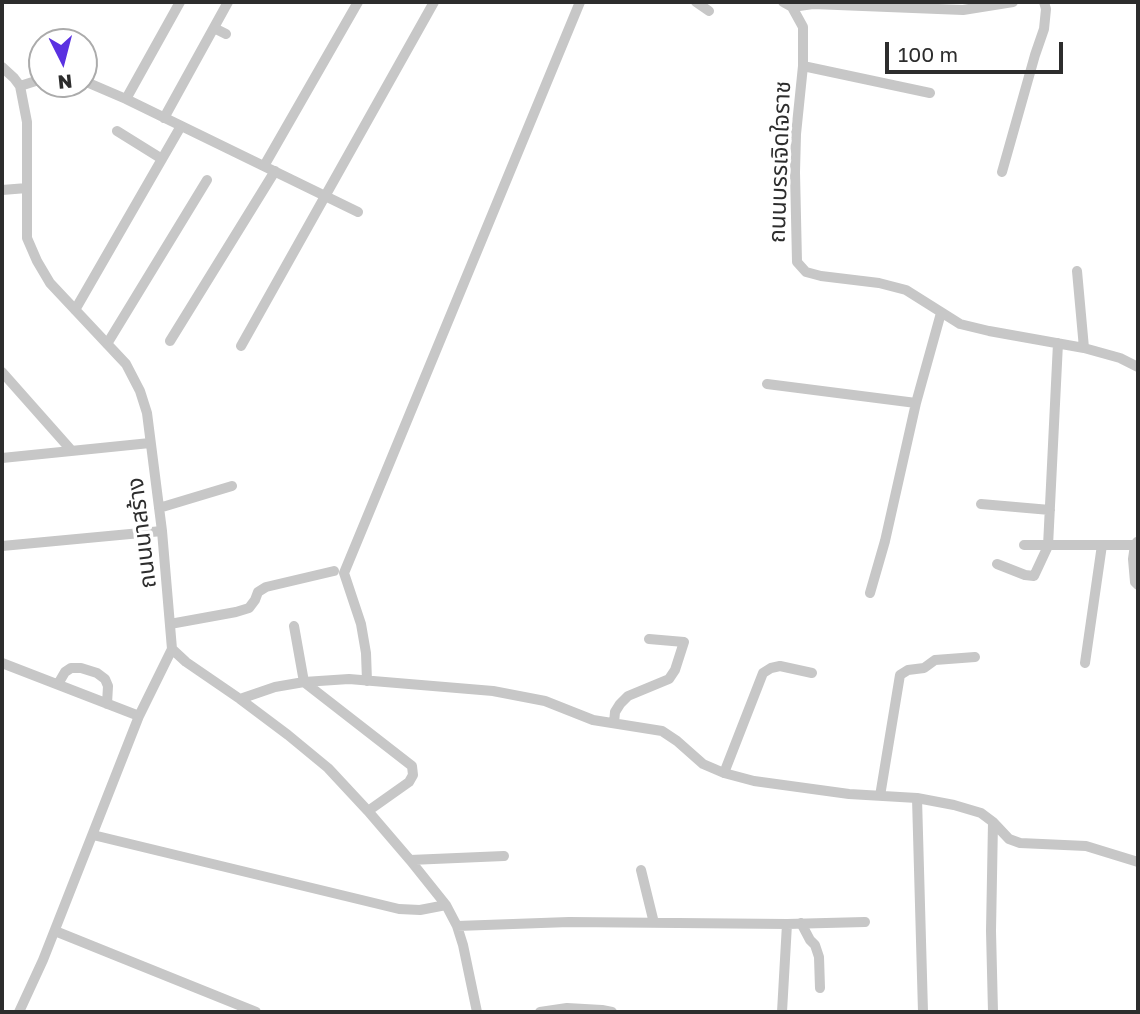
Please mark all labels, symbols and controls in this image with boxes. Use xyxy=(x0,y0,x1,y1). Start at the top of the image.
north arrow xyxy=(28,28,98,98)
scale bar xyxy=(888,28,1066,72)
text: 100 m xyxy=(898,41,958,67)
text: N xyxy=(57,70,73,95)
street label: ถนนบรรเจิดใจราช xyxy=(763,80,797,244)
street label: ถนนนาสร้าง xyxy=(122,476,162,590)

